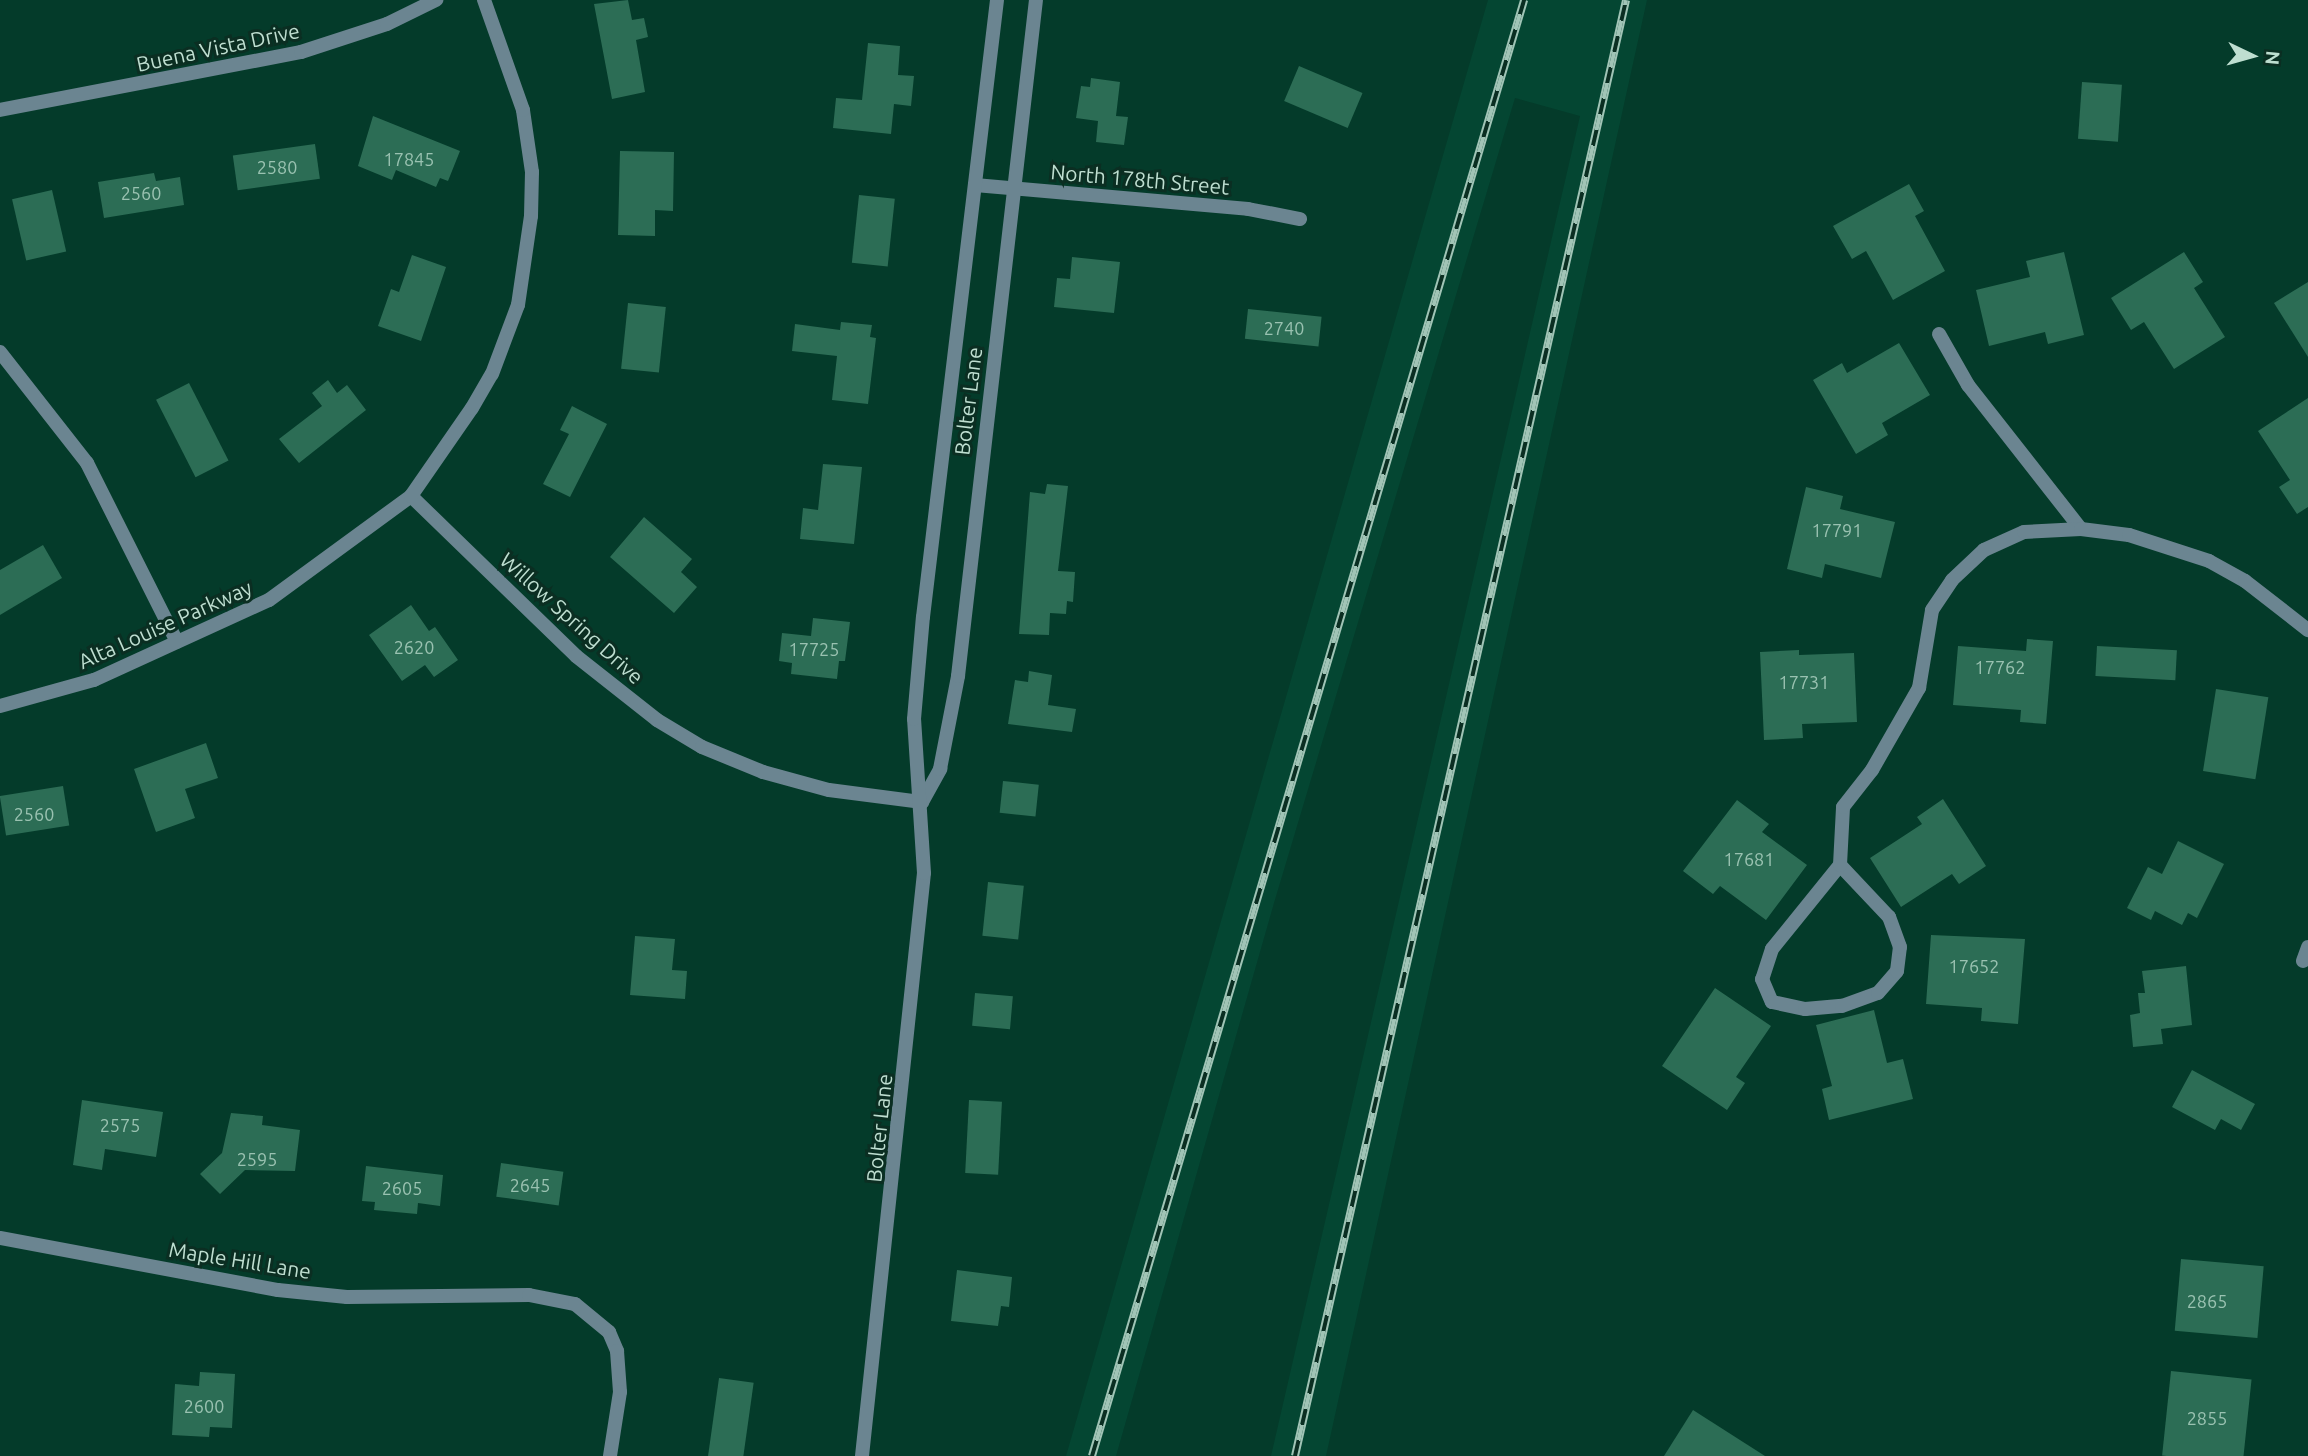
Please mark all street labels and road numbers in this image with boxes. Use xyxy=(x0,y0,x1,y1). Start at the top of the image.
street label: Buena Vista Drive xyxy=(134,17,302,77)
street label: North 178th Street xyxy=(1049,159,1231,199)
street label: Bolter Lane xyxy=(949,345,987,457)
street label: Willow Spring Drive xyxy=(495,547,649,689)
street label: Alta Louise Parkway xyxy=(74,574,256,674)
street label: Bolter Lane xyxy=(861,1073,897,1183)
street label: Maple Hill Lane xyxy=(167,1236,313,1284)

